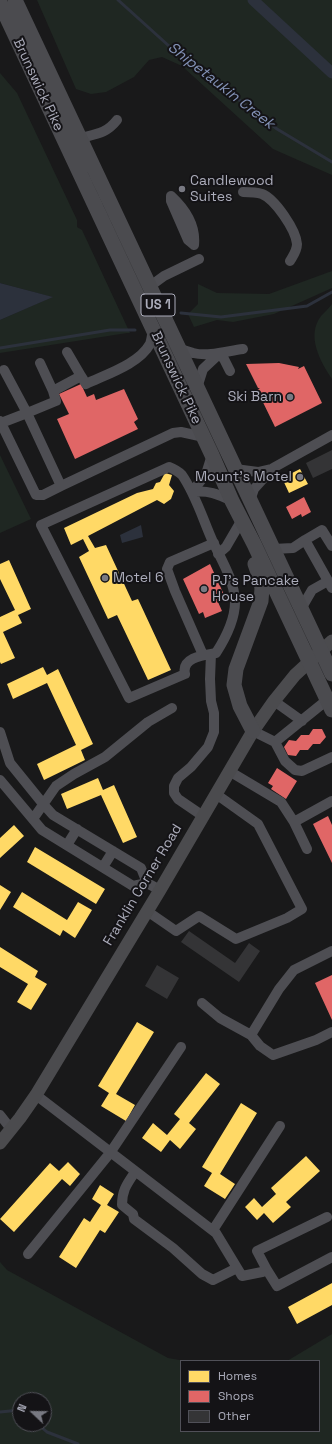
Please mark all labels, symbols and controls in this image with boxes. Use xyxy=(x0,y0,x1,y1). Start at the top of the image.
street label: Brunswick Pike xyxy=(9,36,67,134)
water label: Shipetaukin Creek xyxy=(164,39,278,133)
place label: Candlewood Suites xyxy=(190,173,274,206)
marker: Candlewood Suites xyxy=(177,184,187,194)
road number: US 1 xyxy=(141,294,175,316)
street label: Brunswick Pike xyxy=(147,329,205,427)
place label: Ski Barn xyxy=(228,389,282,405)
marker: Ski Barn xyxy=(285,392,295,402)
place label: Mount's Motel xyxy=(195,469,292,485)
marker: Mount's Motel xyxy=(295,472,305,482)
place label: Motel 6 xyxy=(113,570,164,586)
marker: Motel 6 xyxy=(100,573,110,583)
place label: PJ's Pancake House xyxy=(212,573,299,606)
marker: PJ's Pancake House xyxy=(199,584,209,594)
street label: Franklin Corner Road xyxy=(100,821,186,949)
legend xyxy=(180,1360,320,1432)
text: Homes xyxy=(218,1368,257,1384)
text: Shops xyxy=(218,1388,254,1404)
north arrow xyxy=(12,1392,52,1432)
text: N xyxy=(14,1402,30,1414)
text: Other xyxy=(218,1408,251,1424)

